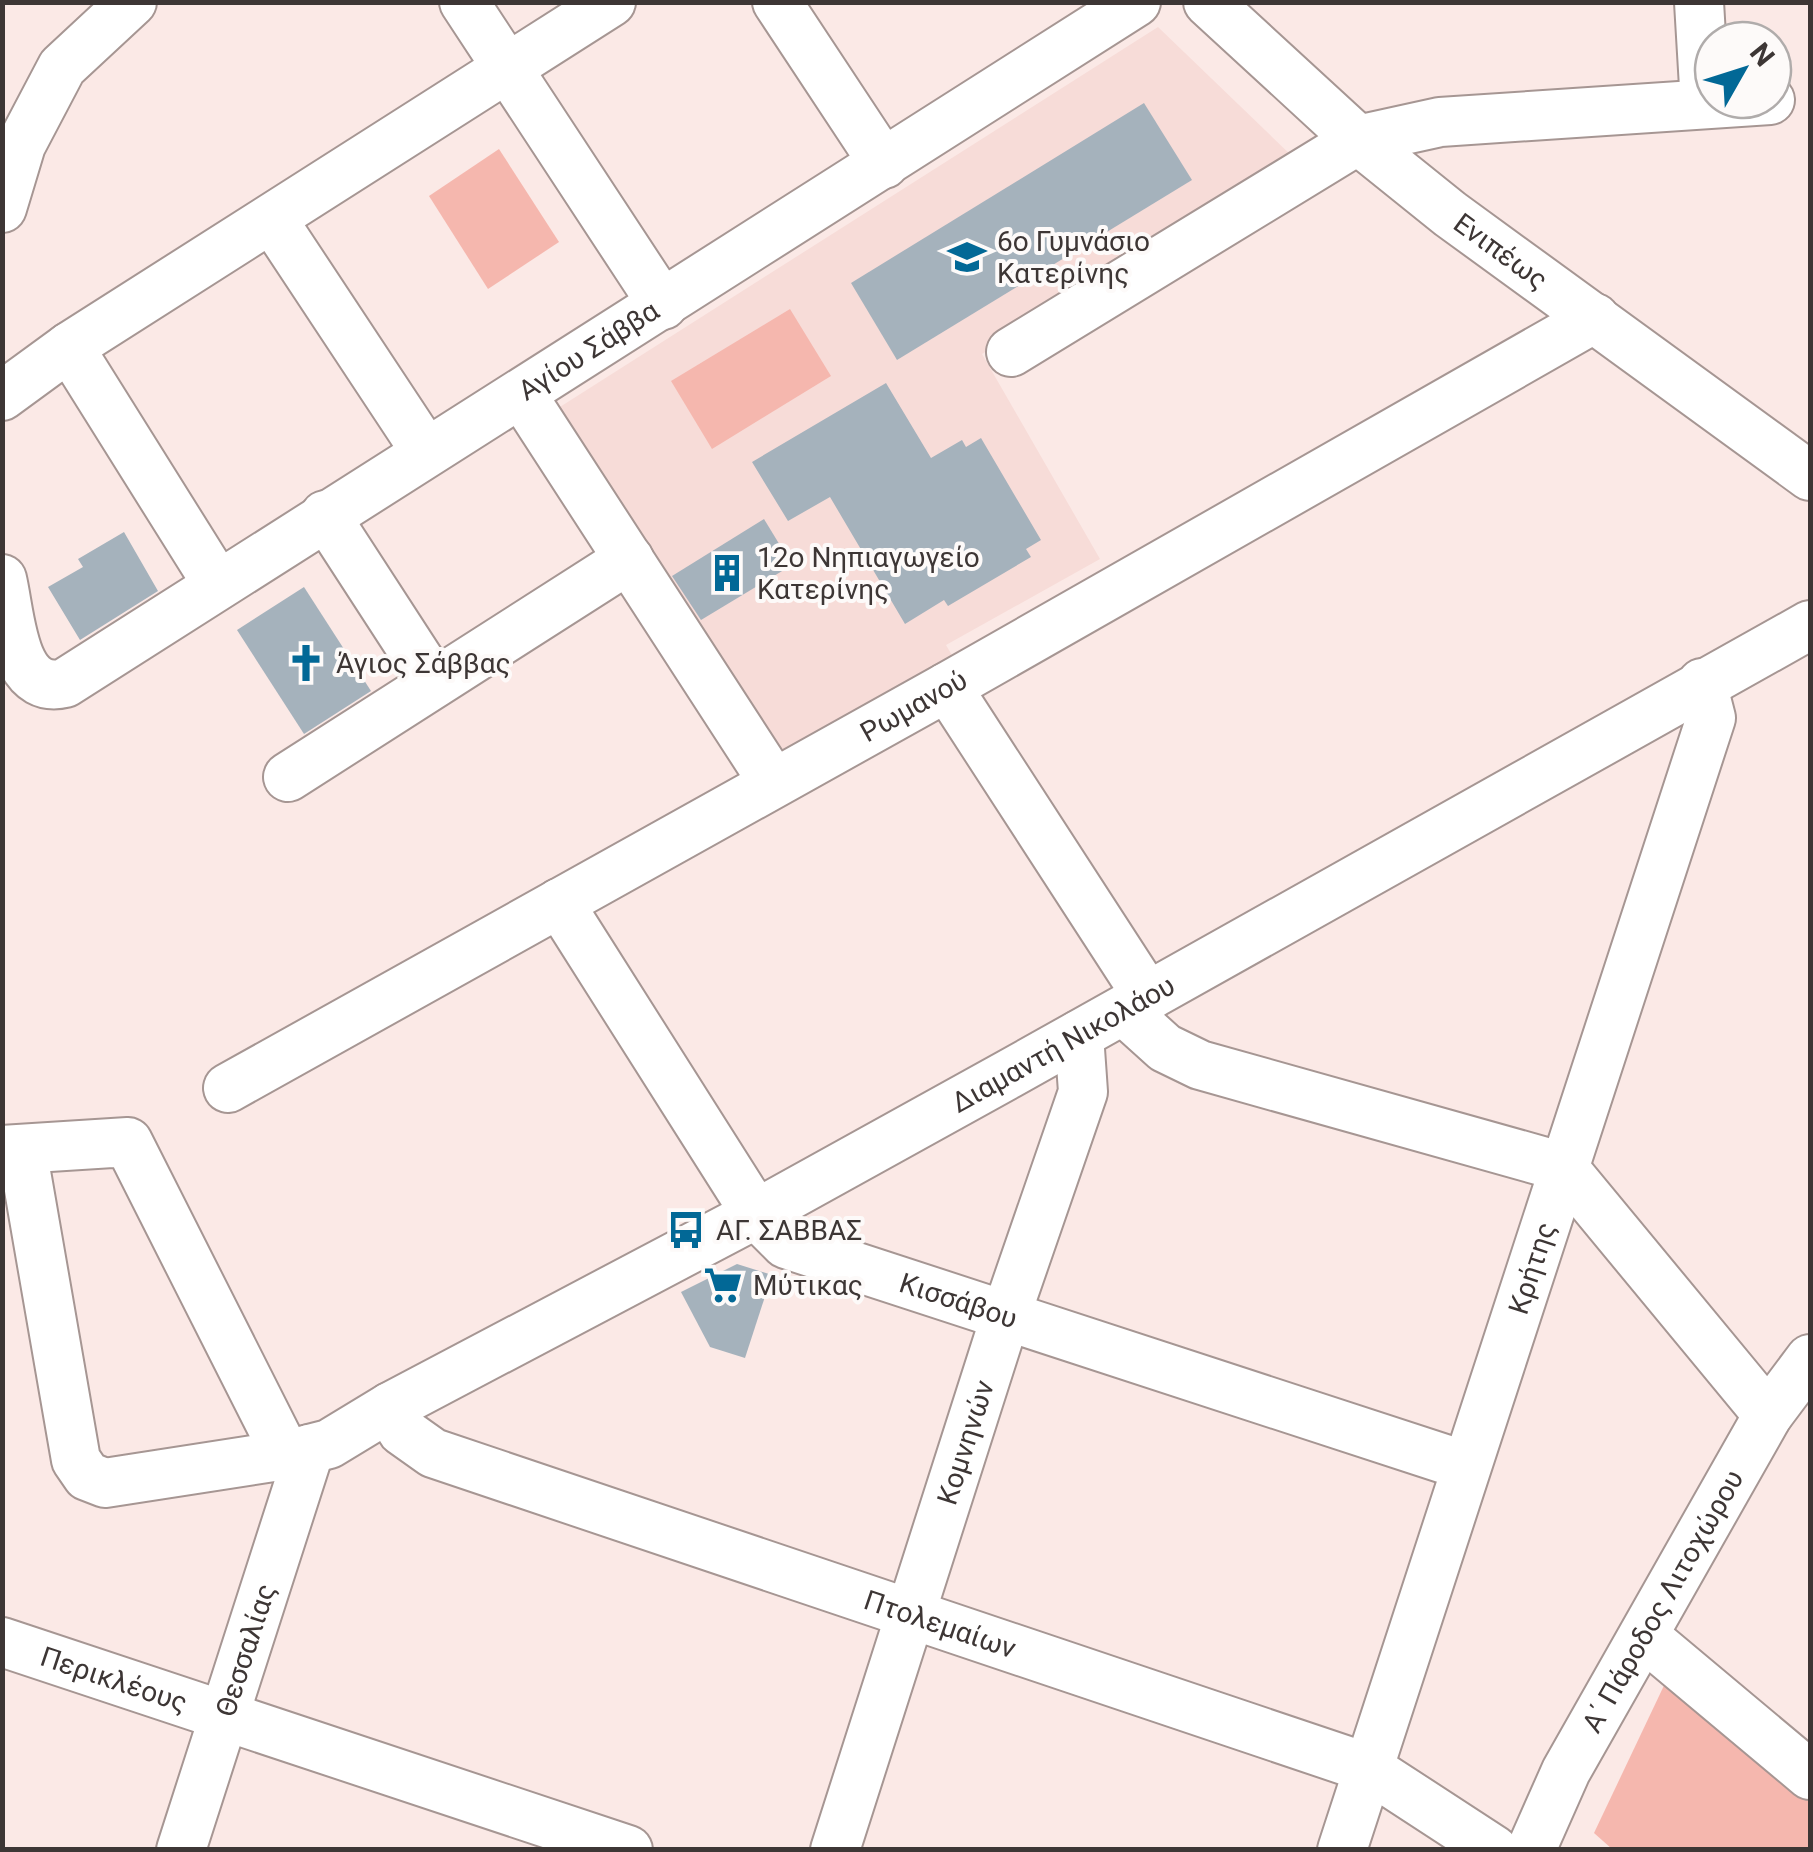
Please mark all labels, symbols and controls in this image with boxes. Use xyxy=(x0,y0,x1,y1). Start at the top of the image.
north arrow xyxy=(1693,20,1793,120)
text: N xyxy=(1743,37,1781,73)
street label: Ενιπέως xyxy=(1447,206,1554,297)
place label: 6ο Γυμνάσιο Κατερίνης xyxy=(997,225,1150,290)
school or university icon: 6ο Γυμνάσιο Κατερίνης xyxy=(946,236,988,278)
street label: Αγίου Σάββα xyxy=(512,294,665,407)
place label: 12ο Νηπιαγωγείο Κατερίνης xyxy=(757,541,980,606)
building icon: 12ο Νηπιαγωγείο Κατερίνης xyxy=(706,552,748,594)
church icon: Άγιος Σάββας xyxy=(285,642,327,684)
place label: Άγιος Σάββας xyxy=(336,647,511,680)
street label: Ρωμανού xyxy=(855,663,973,749)
street label: Διαμαντή Νικολάου xyxy=(946,969,1181,1120)
bus stop icon: ΑΓ. ΣΑΒΒΑΣ xyxy=(665,1209,707,1251)
place label: ΑΓ. ΣΑΒΒΑΣ xyxy=(716,1214,862,1247)
street label: Κρήτης xyxy=(1502,1218,1563,1319)
supermarket icon: Μύτικας xyxy=(702,1264,744,1306)
street label: Κισσάβου xyxy=(895,1266,1021,1335)
place label: Μύτικας xyxy=(753,1269,863,1302)
street label: Κομνηνών xyxy=(930,1376,1001,1509)
street label: Α΄ Πάροδος Λιτοχώρου xyxy=(1575,1464,1751,1738)
street label: Θεσσαλίας xyxy=(209,1580,283,1721)
street label: Πτολεμαίων xyxy=(860,1583,1021,1665)
street label: Περικλέους xyxy=(36,1640,191,1719)

